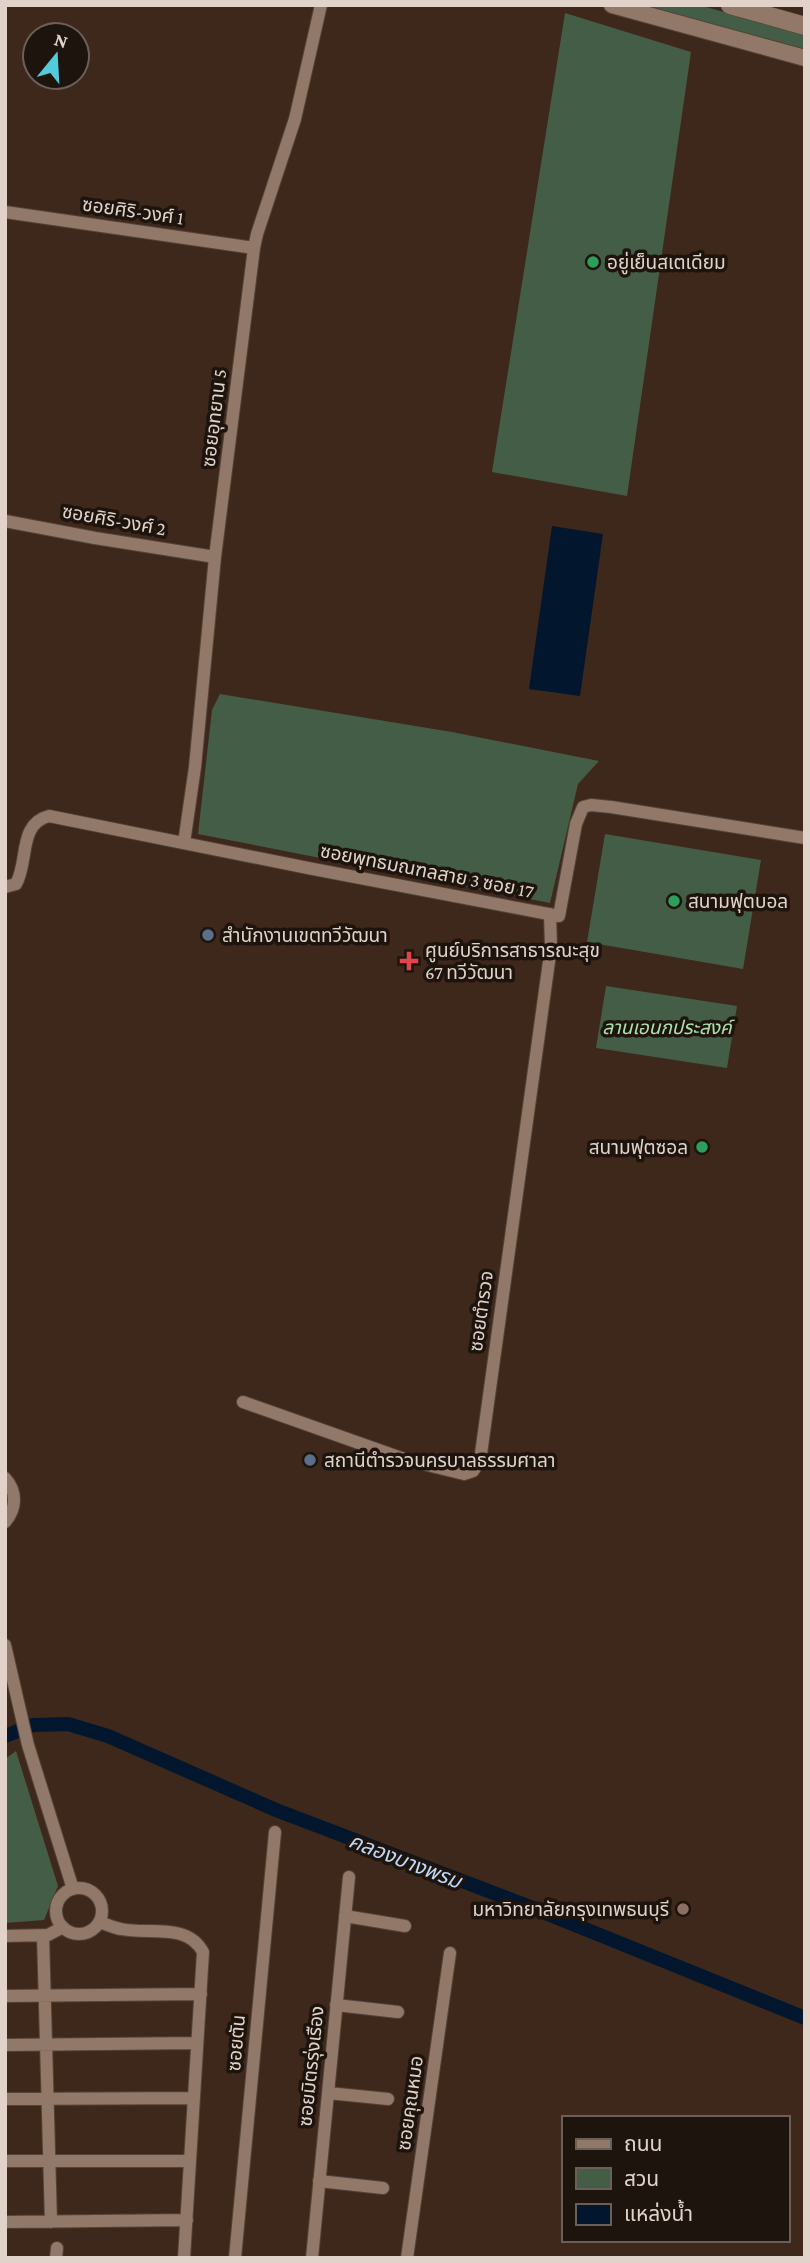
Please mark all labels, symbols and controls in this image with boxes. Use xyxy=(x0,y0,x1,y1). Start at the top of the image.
north arrow xyxy=(21,21,91,91)
text: N xyxy=(52,28,71,52)
street label: ซอยศิริ-วงศ์ 1 xyxy=(81,193,185,229)
place label: อยู่เย็นสเตเดียม xyxy=(607,251,726,275)
marker: อยู่เย็นสเตเดียม xyxy=(585,254,601,270)
street label: ซอยอุทยาน 5 xyxy=(198,368,231,468)
street label: ซอยศิริ-วงศ์ 2 xyxy=(60,501,168,539)
street label: ซอยพุทธมณฑลสาย 3 ซอย 17 xyxy=(318,840,536,903)
place label: สนามฟุตบอล xyxy=(688,891,788,913)
marker: สนามฟุตบอล xyxy=(666,893,682,909)
place label: สำนักงานเขตทวีวัฒนา xyxy=(222,925,388,946)
marker: สำนักงานเขตทวีวัฒนา xyxy=(200,927,216,943)
place label: ศูนย์บริการสาธารณะสุข 67 ทวีวัฒนา xyxy=(425,940,600,983)
marker: ศูนย์บริการสาธารณะสุข 67 ทวีวัฒนา xyxy=(399,951,419,971)
park label: ลานเอนกประสงค์ xyxy=(602,1017,736,1038)
place label: สนามฟุตซอล xyxy=(589,1137,688,1159)
marker: สนามฟุตซอล xyxy=(694,1139,710,1155)
street label: ซอยตำรวจ xyxy=(465,1269,497,1353)
place label: สถานีตำรวจนครบาลธรรมศาลา xyxy=(324,1450,556,1471)
marker: สถานีตำรวจนครบาลธรรมศาลา xyxy=(302,1452,318,1468)
water label: คลองบางพรม xyxy=(345,1829,467,1894)
place label: มหาวิทยาลัยกรุงเทพธนบุรี xyxy=(472,1899,669,1921)
marker: มหาวิทยาลัยกรุงเทพธนบุรี xyxy=(675,1901,691,1917)
street label: ซอยมิตรรุ่งเรือง xyxy=(293,2005,329,2127)
street label: ซอยตัน xyxy=(223,2014,249,2072)
street label: ซอยคุณหมอ xyxy=(393,2054,428,2152)
legend xyxy=(562,2116,789,2242)
text: ถนน xyxy=(624,2132,662,2156)
text: สวน xyxy=(624,2167,659,2191)
text: แหล่งน้ำ xyxy=(624,2199,693,2226)

